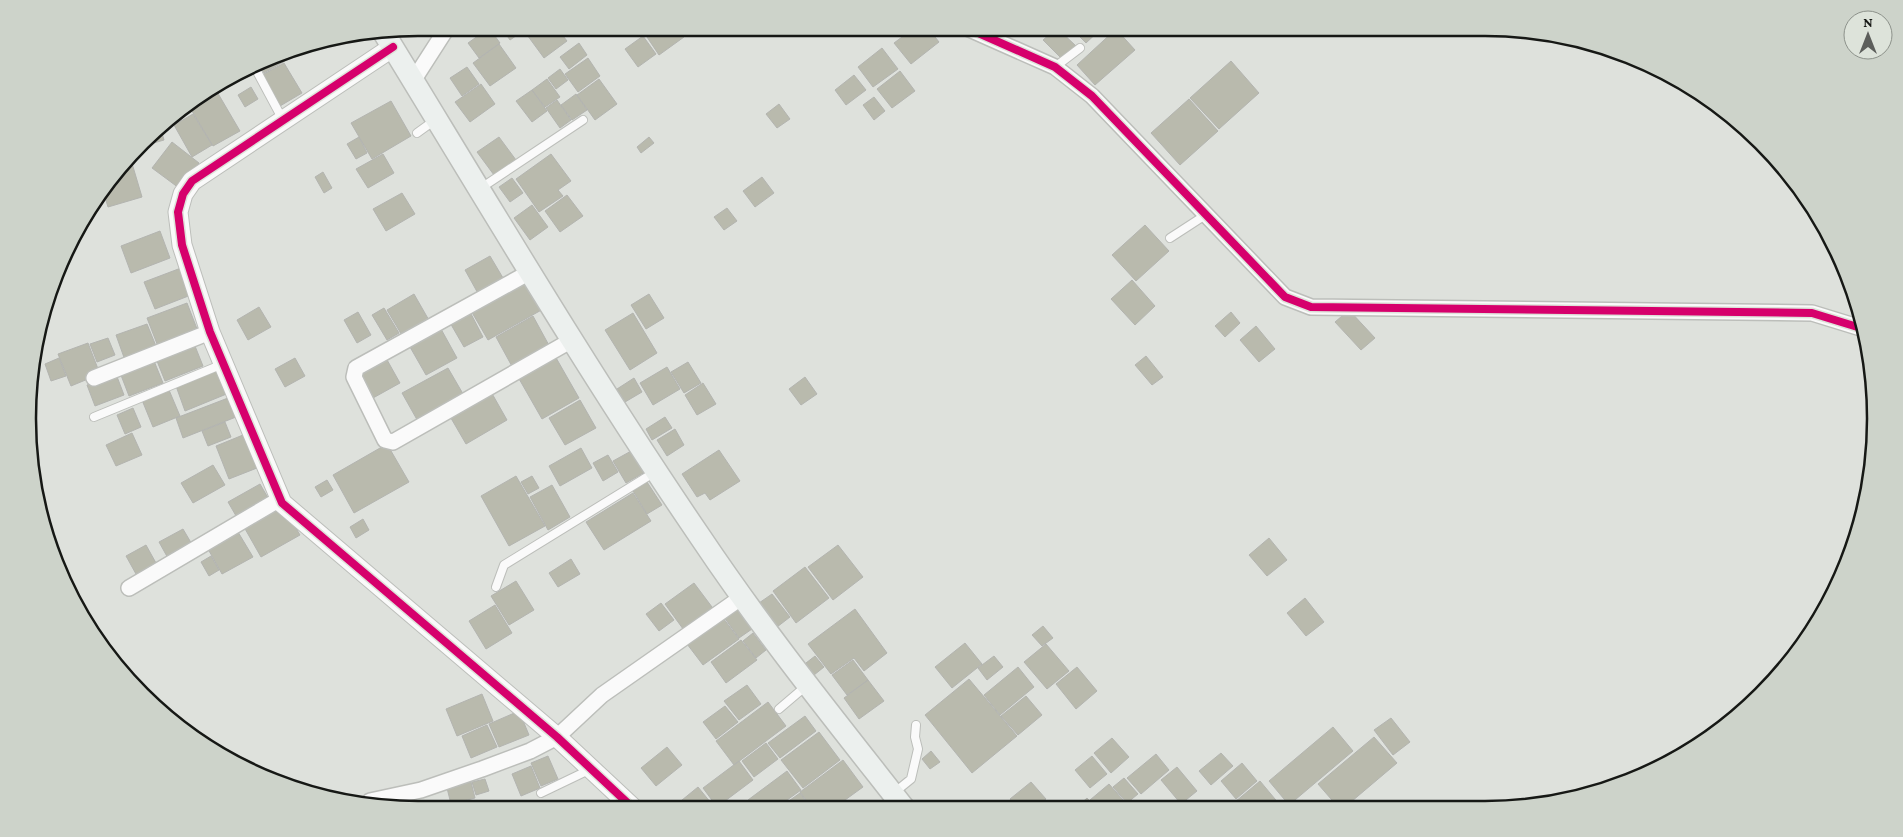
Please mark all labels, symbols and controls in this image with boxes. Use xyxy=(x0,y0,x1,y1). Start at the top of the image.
north arrow xyxy=(1843,10,1893,60)
text: N xyxy=(1863,14,1873,30)

